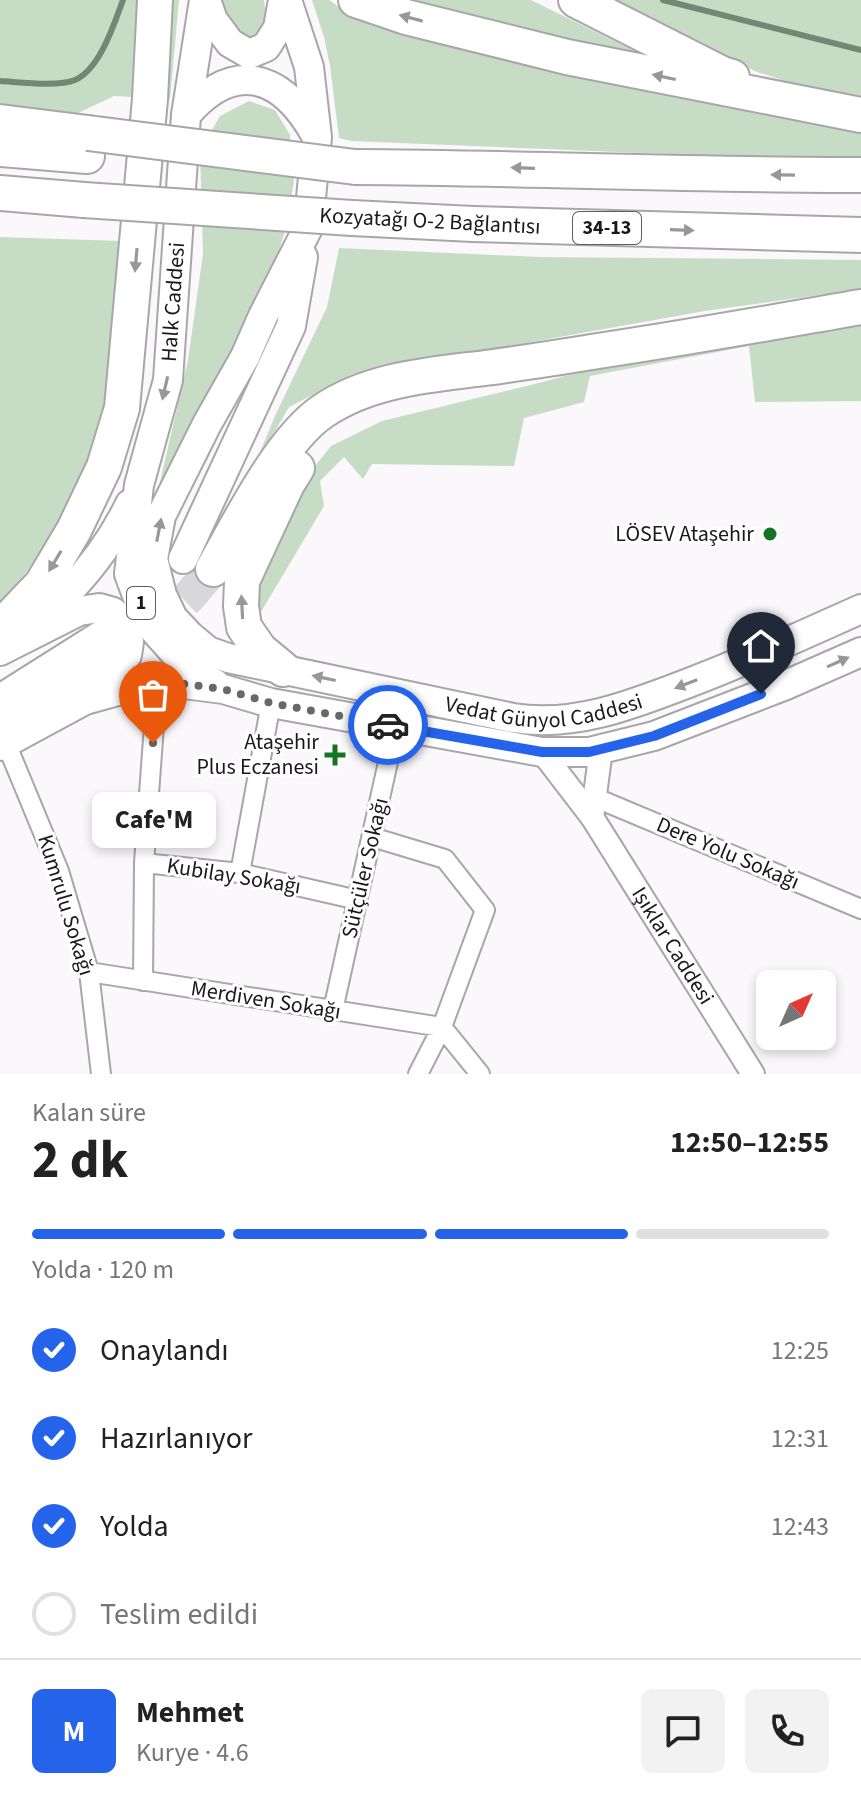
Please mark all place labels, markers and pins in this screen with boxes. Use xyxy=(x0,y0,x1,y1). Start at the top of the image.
place label: LÖSEV Ataşehir xyxy=(615,518,754,550)
marker: LÖSEV Ataşehir xyxy=(761,525,779,543)
pin xyxy=(727,612,795,694)
pin xyxy=(119,661,187,743)
place label: Ataşehir Plus Eczanesi xyxy=(196,726,319,783)
marker: Ataşehir Plus Eczanesi xyxy=(326,746,344,764)
callout: Cafe'M xyxy=(91,791,215,847)

